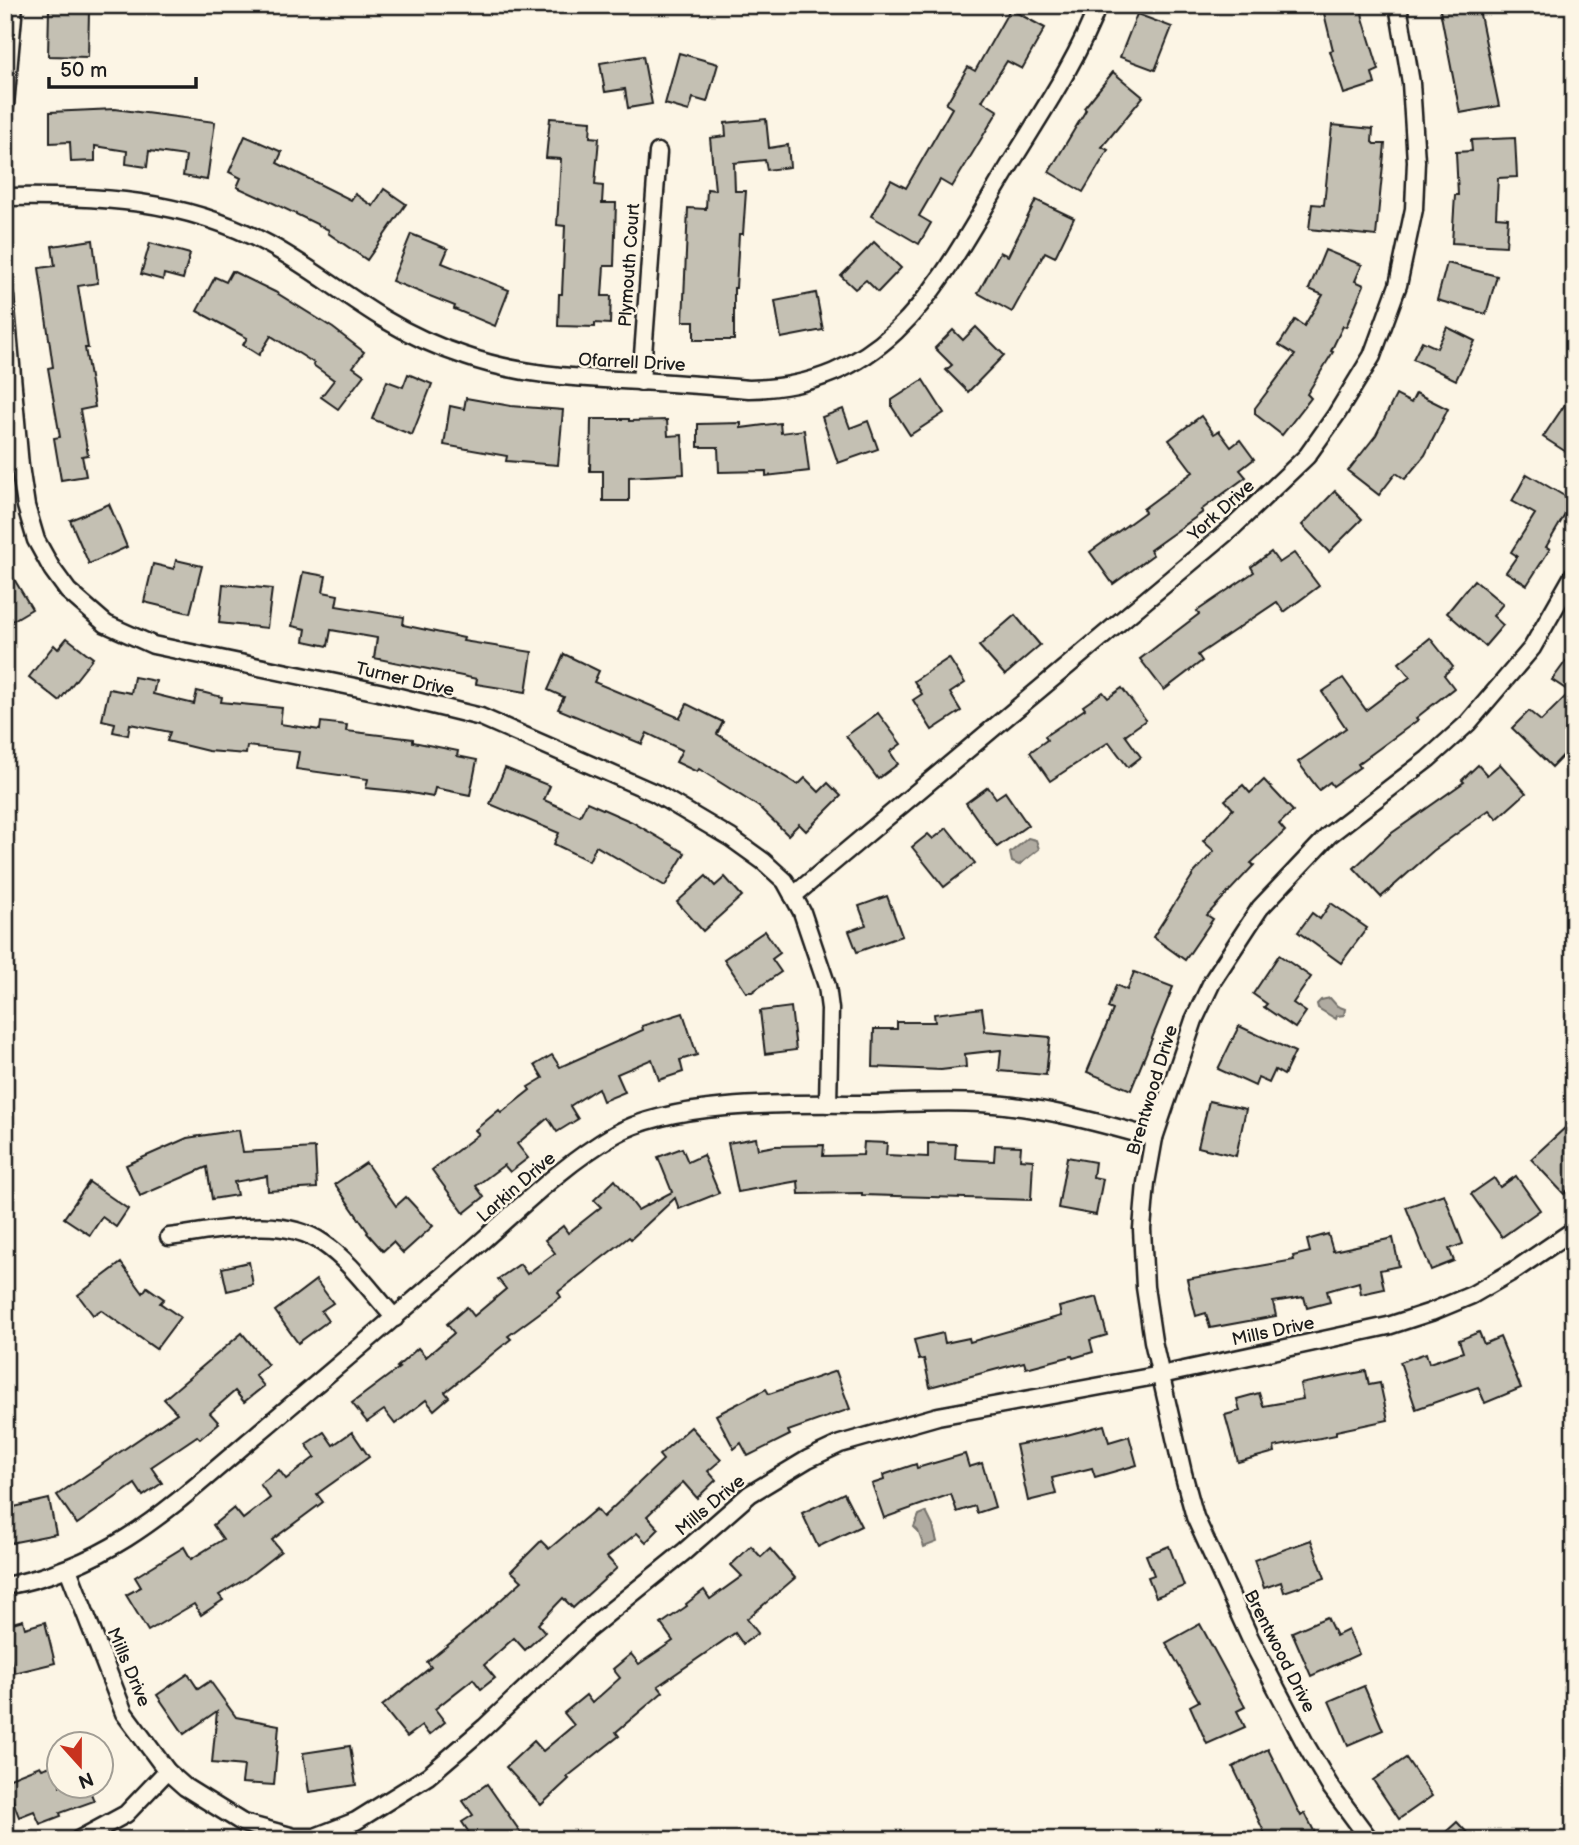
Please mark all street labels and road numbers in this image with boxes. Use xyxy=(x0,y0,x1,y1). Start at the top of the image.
street label: Plymouth Court xyxy=(615,202,644,328)
street label: Ofarrell Drive xyxy=(578,349,686,376)
street label: York Drive xyxy=(1183,475,1259,546)
street label: Turner Drive xyxy=(354,658,457,701)
street label: Brentwood Drive xyxy=(1123,1022,1182,1158)
street label: Larkin Drive xyxy=(473,1147,560,1227)
street label: Mills Drive xyxy=(1230,1312,1317,1350)
street label: Mills Drive xyxy=(671,1470,749,1540)
street label: Brentwood Drive xyxy=(1240,1586,1320,1716)
street label: Mills Drive xyxy=(102,1624,155,1710)

